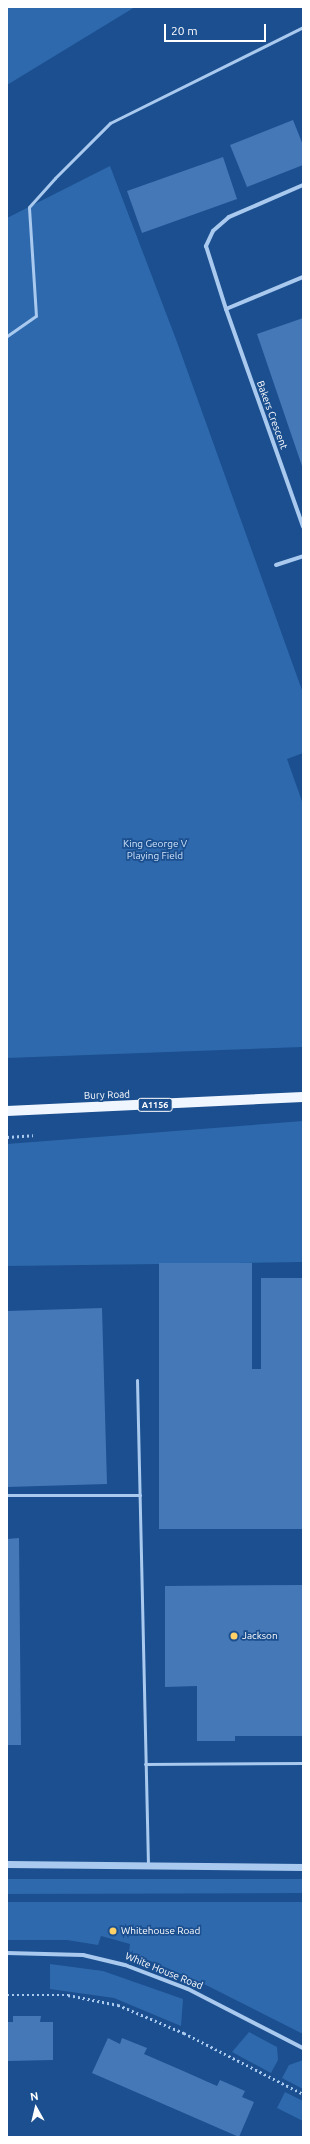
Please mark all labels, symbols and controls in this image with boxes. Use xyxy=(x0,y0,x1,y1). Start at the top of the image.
scale bar xyxy=(166,16,268,42)
text: 20 m xyxy=(171,24,198,37)
street label: Bakers Crescent xyxy=(254,379,290,451)
park label: King George V Playing Field xyxy=(123,837,187,860)
street label: Bury Road xyxy=(84,1088,130,1102)
road number: A1156 xyxy=(137,1098,173,1112)
place label: Jackson xyxy=(242,1630,278,1642)
marker: Jackson xyxy=(229,1631,239,1641)
place label: Whitehouse Road xyxy=(121,1925,200,1937)
marker: Whitehouse Road xyxy=(108,1926,118,1936)
street label: White House Road xyxy=(123,1950,205,1992)
north arrow xyxy=(16,2088,56,2128)
text: N xyxy=(29,2090,39,2103)

